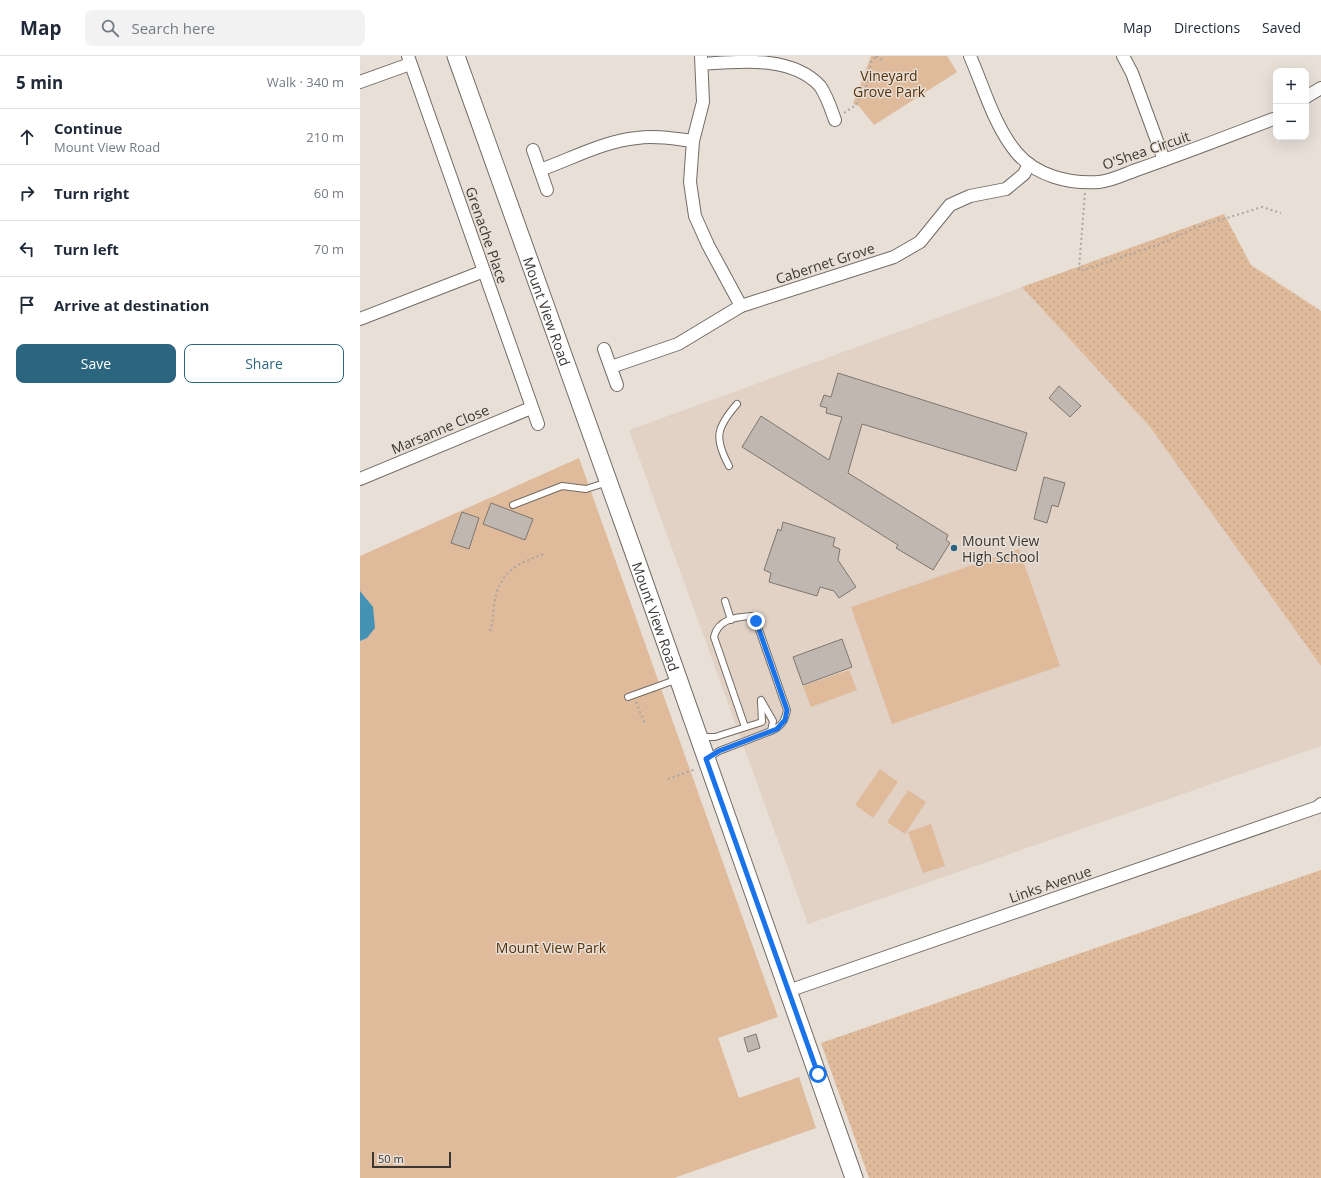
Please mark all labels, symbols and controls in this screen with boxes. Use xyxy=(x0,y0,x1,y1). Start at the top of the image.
search box xyxy=(85,10,365,46)
text: Map xyxy=(20,15,61,41)
icon: search xyxy=(99,17,121,39)
text: Search here xyxy=(131,18,215,38)
text: Map xyxy=(1123,18,1152,37)
text: Directions xyxy=(1174,18,1240,37)
text: Saved xyxy=(1262,18,1301,37)
park label: Vineyard Grove Park xyxy=(853,66,926,101)
map controls xyxy=(1273,68,1309,140)
button: + xyxy=(1273,68,1309,104)
text: 5 min xyxy=(16,71,63,94)
text: Walk · 340 m xyxy=(267,73,344,91)
button: − xyxy=(1273,104,1309,140)
text: Continue xyxy=(54,118,122,138)
icon: ahead xyxy=(16,126,38,148)
street label: O'Shea Circuit xyxy=(1100,126,1192,174)
text: 210 m xyxy=(306,128,344,146)
text: Mount View Road xyxy=(54,138,160,156)
icon: right xyxy=(16,182,38,204)
text: Turn right xyxy=(54,183,129,203)
text: 60 m xyxy=(314,184,344,202)
street label: Grenache Place xyxy=(462,184,513,286)
icon: left xyxy=(16,238,38,260)
street label: Cabernet Grove xyxy=(773,238,877,288)
text: Turn left xyxy=(54,239,119,259)
text: 70 m xyxy=(314,240,344,258)
street label: Mount View Road xyxy=(519,254,576,368)
icon: arrive xyxy=(16,294,38,316)
text: Arrive at destination xyxy=(54,295,209,315)
button: Save xyxy=(16,344,176,383)
button: Share xyxy=(184,344,344,383)
street label: Marsanne Close xyxy=(388,400,492,458)
place label: Mount View High School xyxy=(962,531,1040,566)
marker: Mount View High School xyxy=(949,543,959,553)
street label: Mount View Road xyxy=(628,559,684,673)
route end xyxy=(747,612,765,630)
street label: Links Avenue xyxy=(1006,861,1094,907)
park label: Mount View Park xyxy=(496,938,607,957)
route start xyxy=(809,1065,827,1083)
scale bar xyxy=(372,1150,451,1169)
text: 50 m xyxy=(378,1151,404,1166)

